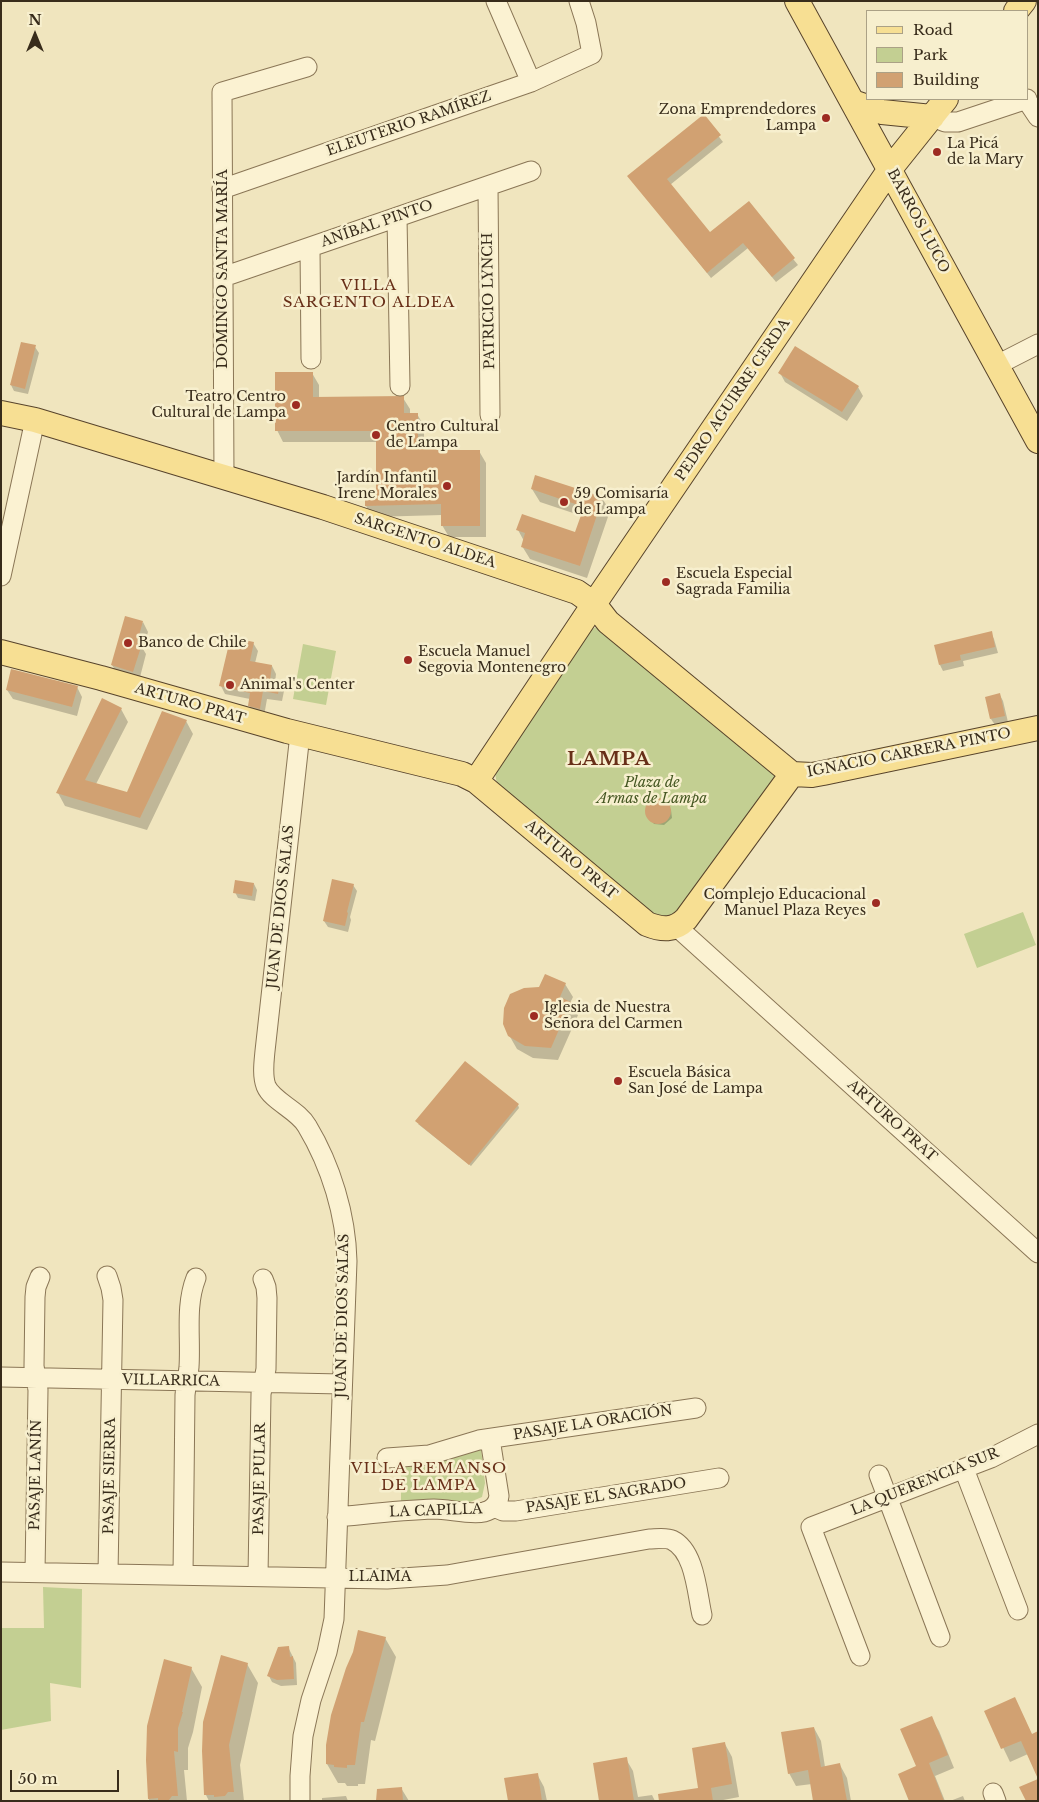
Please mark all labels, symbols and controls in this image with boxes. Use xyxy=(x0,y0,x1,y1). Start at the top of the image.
north arrow xyxy=(10,10,60,60)
legend xyxy=(866,10,1029,100)
text: N xyxy=(28,11,42,29)
text: Road xyxy=(913,20,953,39)
text: Park xyxy=(913,45,948,64)
text: Building xyxy=(913,70,979,89)
street label: ELEUTERIO RAMÍREZ xyxy=(325,88,493,160)
place label: Zona Emprendedores Lampa xyxy=(659,102,816,134)
marker: Zona Emprendedores Lampa xyxy=(820,112,832,124)
place label: La Picá de la Mary xyxy=(947,136,1023,168)
marker: La Picá de la Mary xyxy=(931,146,943,158)
street label: BARROS LUCO xyxy=(883,166,953,276)
street label: DOMINGO SANTA MARÍA xyxy=(215,169,231,369)
street label: ANÍBAL PINTO xyxy=(319,197,435,251)
street label: PATRICIO LYNCH xyxy=(479,233,499,369)
district label: VILLA SARGENTO ALDEA xyxy=(281,277,457,312)
street label: PEDRO AGUIRRE CERDA xyxy=(672,316,794,484)
place label: Teatro Centro Cultural de Lampa xyxy=(151,389,286,422)
marker: Teatro Centro Cultural de Lampa xyxy=(290,399,302,411)
place label: Centro Cultural de Lampa xyxy=(386,419,499,452)
marker: Centro Cultural de Lampa xyxy=(370,429,382,441)
place label: Jardín Infantil Irene Morales xyxy=(337,470,437,502)
marker: Jardín Infantil Irene Morales xyxy=(441,480,453,492)
place label: 59 Comisaría de Lampa xyxy=(574,486,668,518)
marker: 59 Comisaría de Lampa xyxy=(558,496,570,508)
street label: SARGENTO ALDEA xyxy=(352,510,498,572)
place label: Escuela Especial Sagrada Familia xyxy=(676,566,792,598)
marker: Escuela Especial Sagrada Familia xyxy=(660,576,672,588)
place label: Banco de Chile xyxy=(138,635,247,651)
marker: Banco de Chile xyxy=(122,637,134,649)
place label: Escuela Manuel Segovia Montenegro xyxy=(418,644,566,676)
marker: Escuela Manuel Segovia Montenegro xyxy=(402,654,414,666)
place label: Animal's Center xyxy=(240,677,355,693)
marker: Animal's Center xyxy=(224,679,236,691)
street label: ARTURO PRAT xyxy=(133,680,247,728)
street label: IGNACIO CARRERA PINTO xyxy=(806,725,1012,781)
district label: LAMPA xyxy=(566,749,652,771)
park label: Plaza de Armas de Lampa xyxy=(597,775,707,808)
street label: ARTURO PRAT xyxy=(522,817,620,903)
street label: JUAN DE DIOS SALAS xyxy=(264,824,298,990)
place label: Complejo Educacional Manuel Plaza Reyes xyxy=(703,887,866,920)
marker: Complejo Educacional Manuel Plaza Reyes xyxy=(870,897,882,909)
place label: Iglesia de Nuestra Señora del Carmen xyxy=(544,1000,683,1032)
marker: Iglesia de Nuestra Señora del Carmen xyxy=(528,1010,540,1022)
place label: Escuela Básica San José de Lampa xyxy=(628,1065,763,1098)
marker: Escuela Básica San José de Lampa xyxy=(612,1075,624,1087)
street label: ARTURO PRAT xyxy=(844,1076,940,1166)
street label: JUAN DE DIOS SALAS xyxy=(333,1234,353,1398)
street label: VILLARRICA xyxy=(122,1372,220,1390)
street label: PASAJE LA ORACIÓN xyxy=(512,1402,674,1444)
street label: PASAJE SIERRA xyxy=(101,1418,119,1534)
street label: PASAJE LANÍN xyxy=(27,1419,45,1531)
street label: PASAJE PULAR xyxy=(251,1423,269,1535)
street label: LA QUERENCIA SUR xyxy=(849,1445,1001,1519)
district label: VILLA REMANSO DE LAMPA xyxy=(349,1460,509,1495)
street label: PASAJE EL SAGRADO xyxy=(525,1475,687,1517)
street label: LA CAPILLA xyxy=(389,1501,483,1521)
street label: LLAIMA xyxy=(348,1569,412,1585)
scale bar xyxy=(12,1760,121,1792)
text: 50 m xyxy=(18,1769,58,1788)

